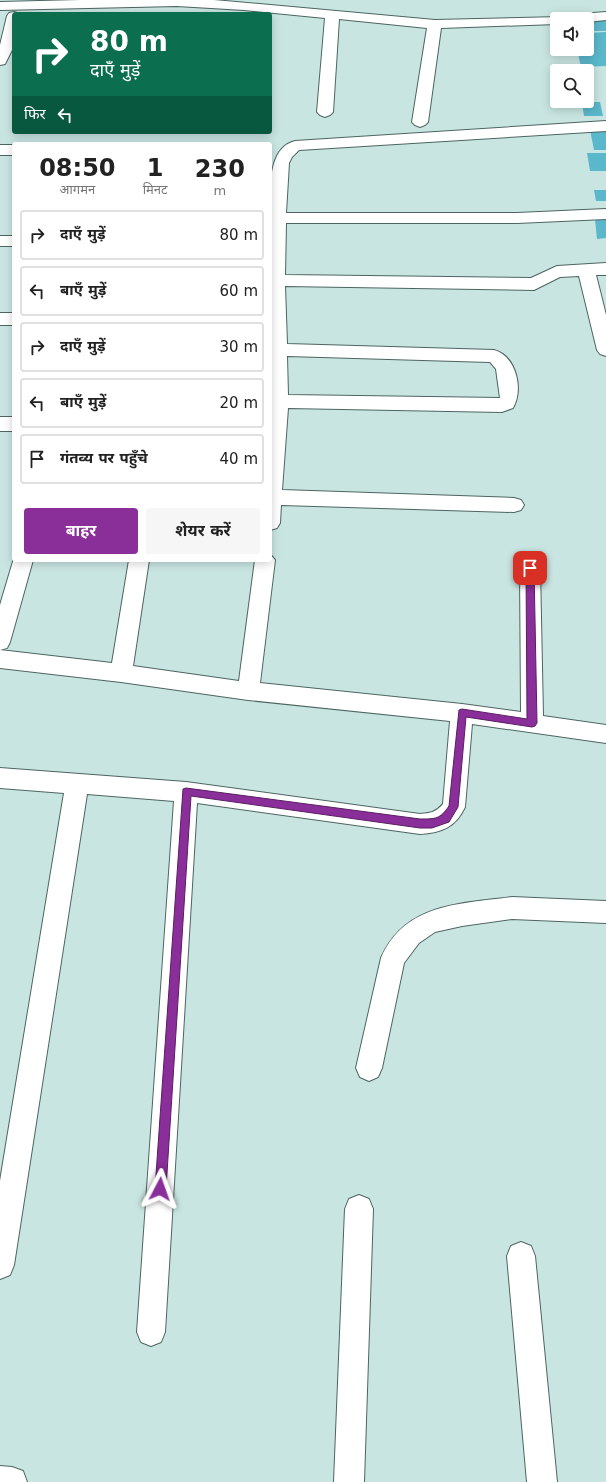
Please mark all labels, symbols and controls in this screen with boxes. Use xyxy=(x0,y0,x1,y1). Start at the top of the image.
map controls xyxy=(550,12,594,108)
button: sound xyxy=(550,12,594,56)
text: 80 m xyxy=(90,25,168,58)
icon: right xyxy=(24,28,76,80)
text: दाएँ मुड़ें xyxy=(90,59,140,80)
button: search xyxy=(550,64,594,108)
icon: left xyxy=(54,104,76,126)
text: फिर xyxy=(24,105,46,123)
text: 08:50 xyxy=(39,154,116,182)
text: 1 xyxy=(147,154,164,182)
text: 230 xyxy=(195,155,245,183)
text: आगमन xyxy=(60,182,95,197)
text: मिनट xyxy=(143,182,168,197)
text: m xyxy=(213,183,226,198)
icon: right xyxy=(26,224,48,246)
text: दाएँ मुड़ें xyxy=(60,225,106,243)
text: 80 m xyxy=(220,226,258,244)
icon: left xyxy=(26,280,48,302)
text: बाएँ मुड़ें xyxy=(60,281,106,299)
text: 60 m xyxy=(220,282,258,300)
icon: right xyxy=(26,336,48,358)
text: दाएँ मुड़ें xyxy=(60,337,106,355)
text: 30 m xyxy=(220,338,258,356)
icon: left xyxy=(26,392,48,414)
text: बाएँ मुड़ें xyxy=(60,393,106,411)
text: 20 m xyxy=(220,394,258,412)
icon: arrive xyxy=(26,448,48,470)
text: गंतव्य पर पहुँचे xyxy=(60,449,148,467)
text: 40 m xyxy=(220,450,258,468)
button: बाहर xyxy=(24,508,138,554)
button: शेयर करें xyxy=(146,508,260,554)
pin xyxy=(513,551,547,585)
icon: arrive xyxy=(519,557,541,579)
position arrow xyxy=(139,1168,181,1210)

